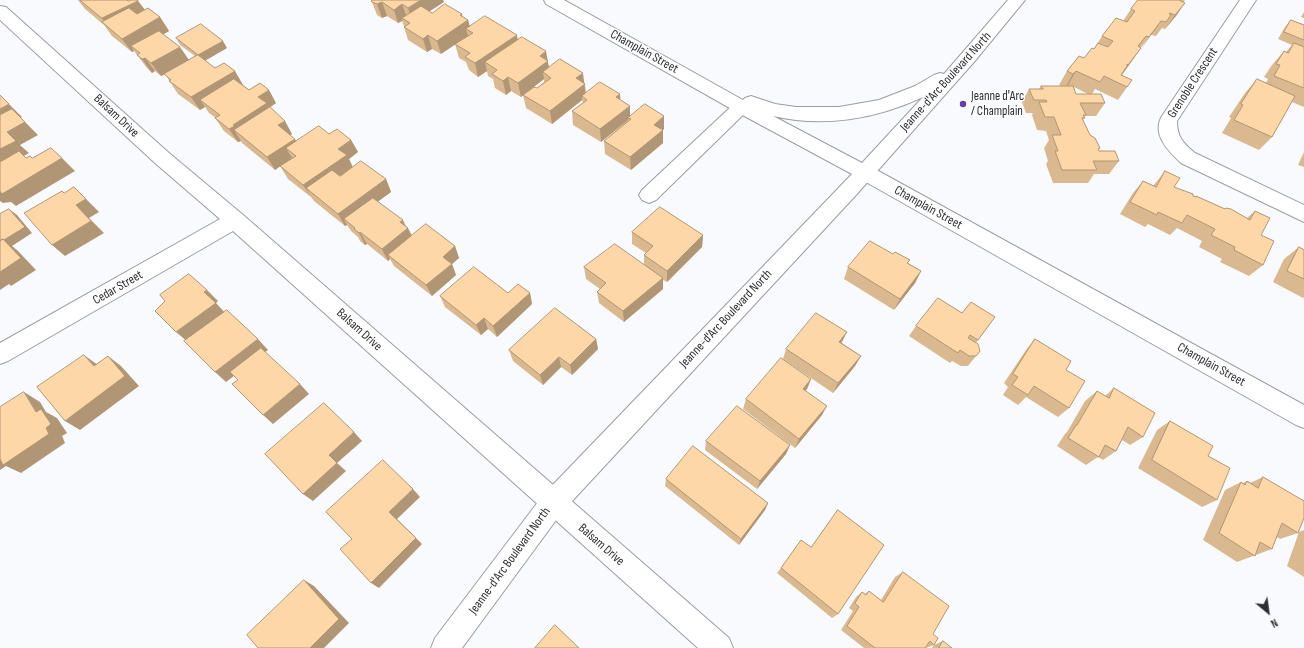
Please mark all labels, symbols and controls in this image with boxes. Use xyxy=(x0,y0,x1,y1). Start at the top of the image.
street label: Champlain Street xyxy=(607,27,681,77)
street label: Jeanne-d'Arc Boulevard North xyxy=(897,29,995,135)
street label: Grenoble Crescent xyxy=(1164,45,1222,121)
place label: Jeanne d'Arc / Champlain xyxy=(971,89,1024,120)
street label: Balsam Drive xyxy=(90,91,142,141)
marker: Jeanne d'Arc / Champlain xyxy=(958,99,968,109)
street label: Champlain Street xyxy=(891,183,965,233)
street label: Cedar Street xyxy=(90,267,146,309)
street label: Jeanne-d'Arc Boulevard North xyxy=(676,267,776,371)
street label: Balsam Drive xyxy=(333,305,385,355)
street label: Champlain Street xyxy=(1174,340,1248,390)
street label: Jeanne-d'Arc Boulevard North xyxy=(466,504,554,618)
street label: Balsam Drive xyxy=(575,521,627,569)
north arrow xyxy=(1248,592,1288,632)
text: N xyxy=(1268,616,1280,630)

